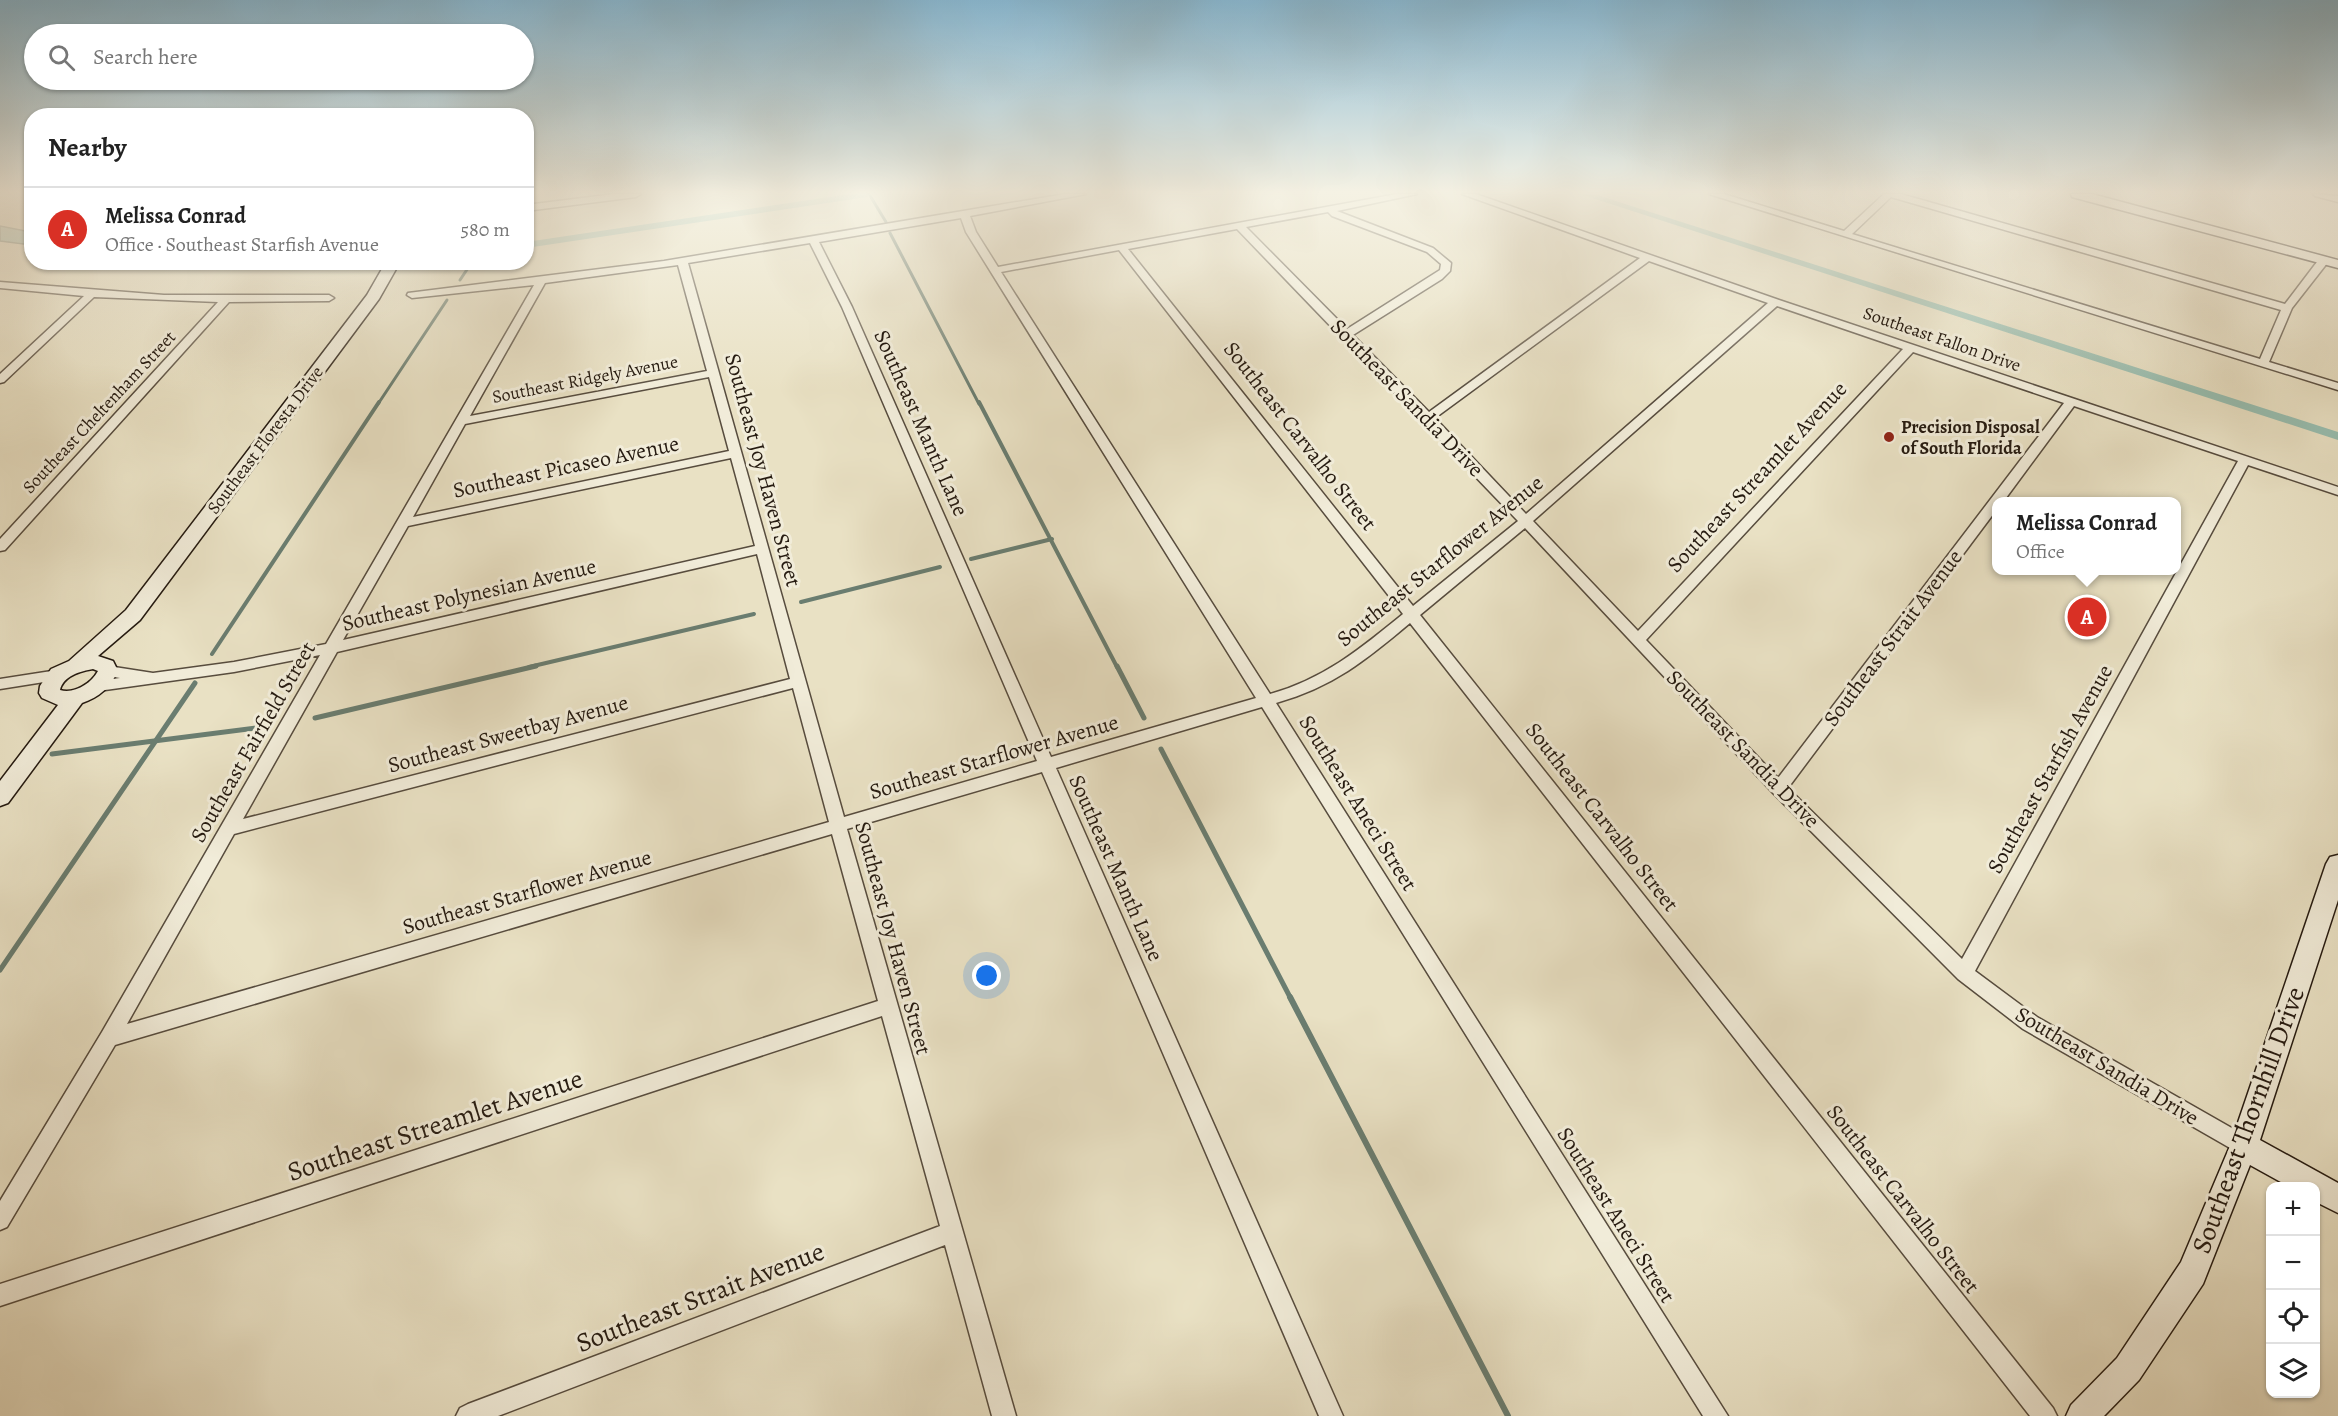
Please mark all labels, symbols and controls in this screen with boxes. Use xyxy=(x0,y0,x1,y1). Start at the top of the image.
search box xyxy=(24,24,534,90)
icon: search xyxy=(45,41,78,74)
text: Search here xyxy=(93,42,198,72)
text: Nearby xyxy=(48,130,127,165)
text: Melissa Conrad xyxy=(105,201,246,231)
text: A xyxy=(61,216,74,243)
text: 580 m xyxy=(460,216,510,243)
text: Office · Southeast Starfish Avenue xyxy=(105,231,379,258)
street label: Southeast Fallon Drive xyxy=(1860,301,2024,377)
street label: Southeast Sandia Drive xyxy=(1324,312,1490,484)
street label: Southeast Cheltenham Street xyxy=(17,325,181,499)
street label: Southeast Manth Lane xyxy=(866,325,976,521)
street label: Southeast Carvalho Street xyxy=(1217,335,1383,537)
street label: Southeast Ridgely Avenue xyxy=(490,349,680,409)
street label: Southeast Joy Haven Street xyxy=(717,350,809,590)
street label: Southeast Floresta Drive xyxy=(201,361,329,519)
street label: Southeast Streamlet Avenue xyxy=(1660,375,1854,579)
place label: Precision Disposal of South Florida xyxy=(1901,415,2040,460)
street label: Southeast Picaseo Avenue xyxy=(450,428,682,506)
marker: Precision Disposal of South Florida xyxy=(1882,430,1896,444)
street label: Southeast Starflower Avenue xyxy=(1330,468,1550,654)
popup xyxy=(1992,497,2181,575)
text: Melissa Conrad xyxy=(2016,508,2157,538)
text: Office xyxy=(2016,538,2065,565)
street label: Southeast Strait Avenue xyxy=(1817,543,1969,733)
street label: Southeast Polynesian Avenue xyxy=(339,551,599,639)
pin: A xyxy=(2068,594,2106,640)
street label: Southeast Fairfield Street xyxy=(183,636,323,848)
street label: Southeast Starfish Avenue xyxy=(1980,659,2120,879)
street label: Southeast Sandia Drive xyxy=(1660,663,1826,835)
street label: Southeast Sweetbay Avenue xyxy=(384,687,632,781)
street label: Southeast Starflower Avenue xyxy=(866,707,1122,807)
street label: Southeast Aneci Street xyxy=(1292,709,1424,897)
street label: Southeast Carvalho Street xyxy=(1519,716,1685,918)
street label: Southeast Manth Lane xyxy=(1061,770,1171,966)
street label: Southeast Joy Haven Street xyxy=(847,818,939,1058)
street label: Southeast Starflower Avenue xyxy=(399,842,655,942)
your location xyxy=(972,961,1001,990)
street label: Southeast Thornhill Drive xyxy=(2183,982,2313,1258)
street label: Southeast Sandia Drive xyxy=(2010,999,2204,1133)
street label: Southeast Streamlet Avenue xyxy=(283,1060,587,1190)
street label: Southeast Carvalho Street xyxy=(1820,1098,1986,1300)
street label: Southeast Aneci Street xyxy=(1550,1121,1682,1309)
map controls xyxy=(2266,1182,2320,1398)
button: + xyxy=(2266,1182,2320,1236)
street label: Southeast Strait Avenue xyxy=(571,1233,829,1361)
button: − xyxy=(2266,1236,2320,1290)
button: locate xyxy=(2266,1290,2320,1344)
button: layers xyxy=(2266,1344,2320,1398)

